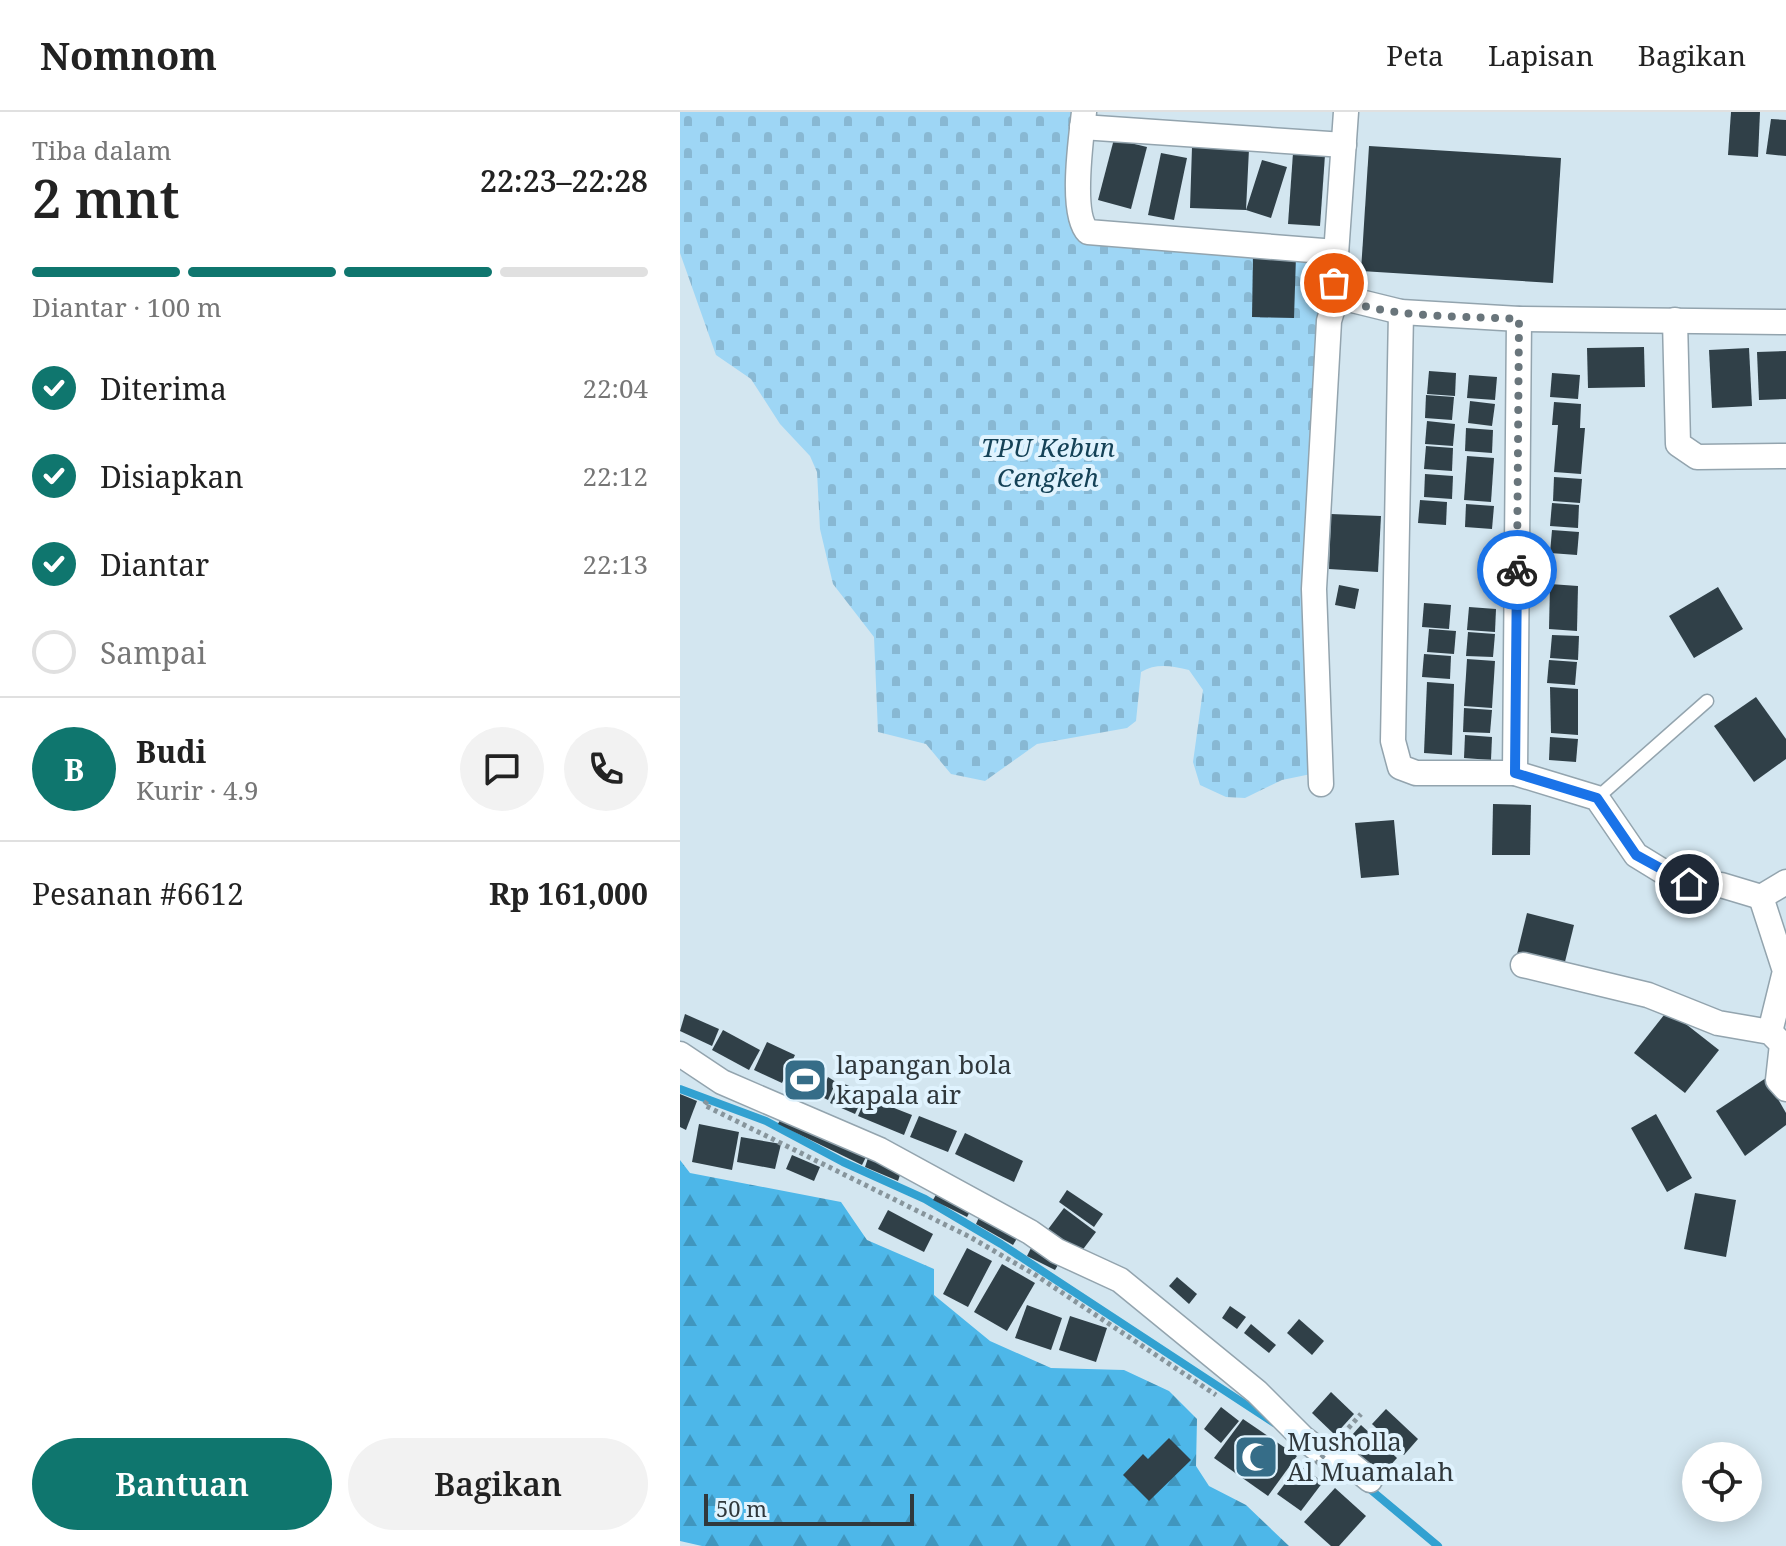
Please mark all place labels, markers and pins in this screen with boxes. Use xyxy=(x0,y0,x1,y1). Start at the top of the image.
pin xyxy=(1300,249,1368,317)
pin xyxy=(1655,850,1723,918)
place label: lapangan bola kapala air xyxy=(836,1046,1012,1112)
sports icon: lapangan bola kapala air xyxy=(781,1056,829,1104)
place label: Musholla Al Muamalah xyxy=(1287,1423,1454,1489)
mosque icon: Musholla Al Muamalah xyxy=(1232,1433,1280,1481)

